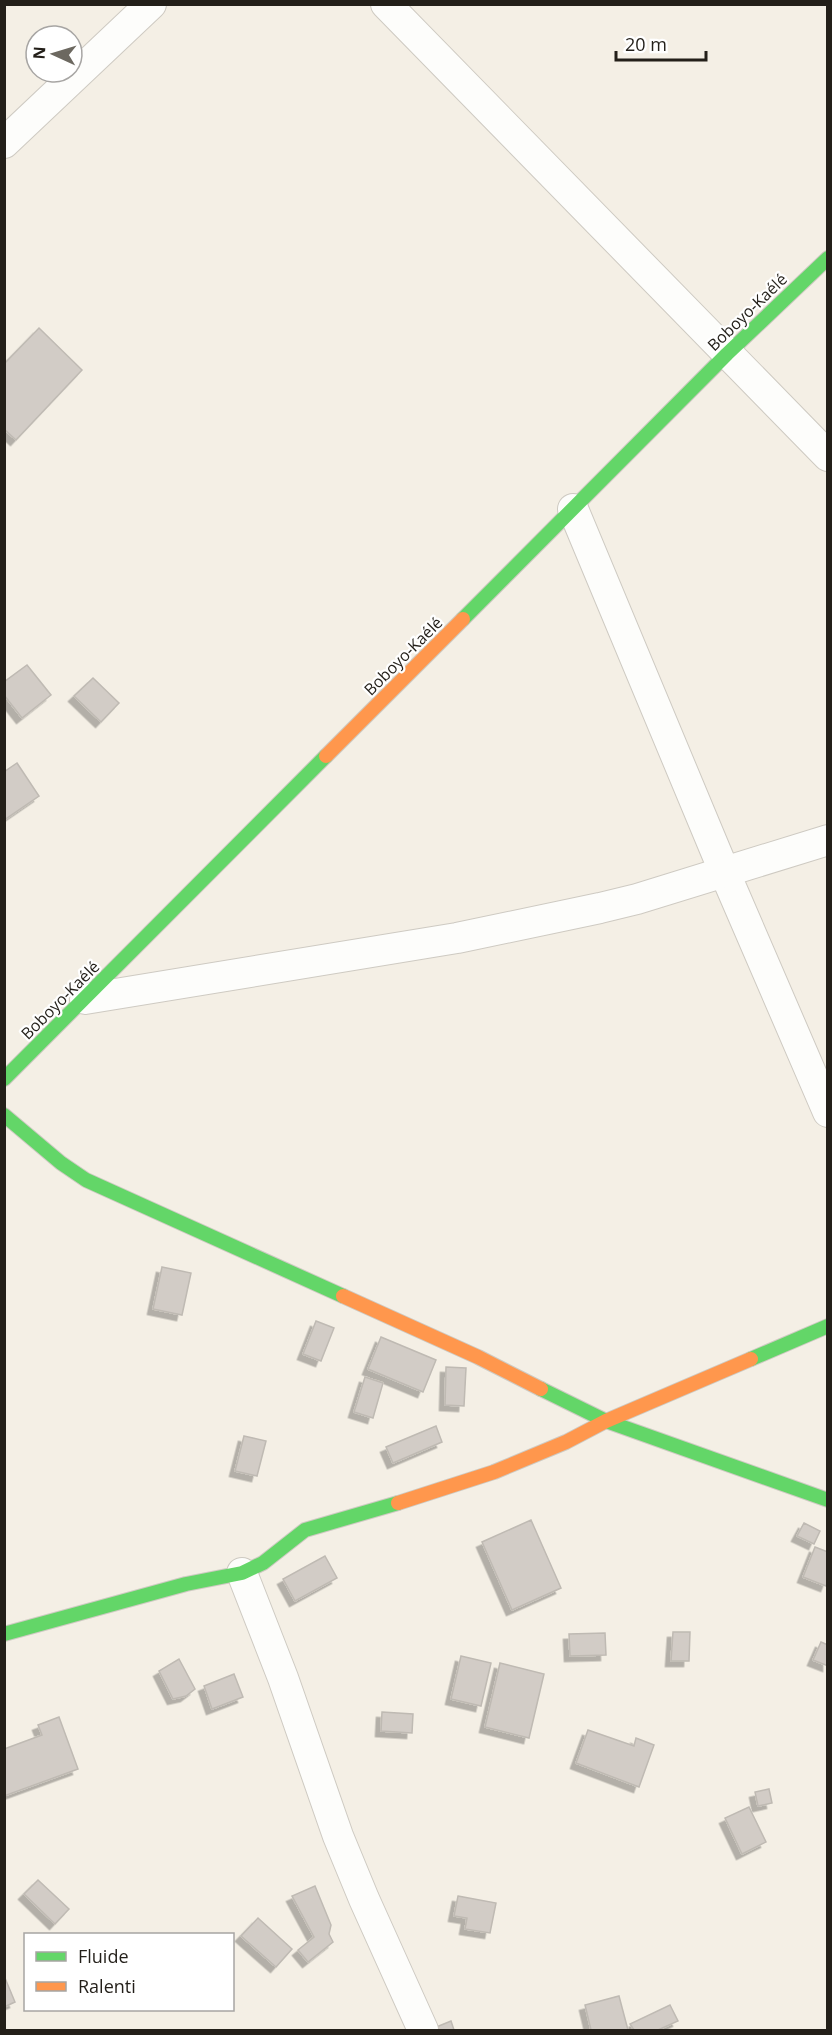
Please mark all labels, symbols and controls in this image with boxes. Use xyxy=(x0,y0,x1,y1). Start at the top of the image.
north arrow xyxy=(24,24,84,84)
scale bar xyxy=(616,24,706,62)
text: 20 m xyxy=(625,32,667,56)
text: N xyxy=(28,46,50,60)
street label: Boboyo-Kaélé xyxy=(702,268,792,356)
street label: Boboyo-Kaélé xyxy=(359,612,447,700)
street label: Boboyo-Kaélé xyxy=(16,956,104,1044)
legend xyxy=(24,1933,234,2011)
text: Fluide xyxy=(78,1944,129,1968)
text: Ralenti xyxy=(78,1974,136,1998)

